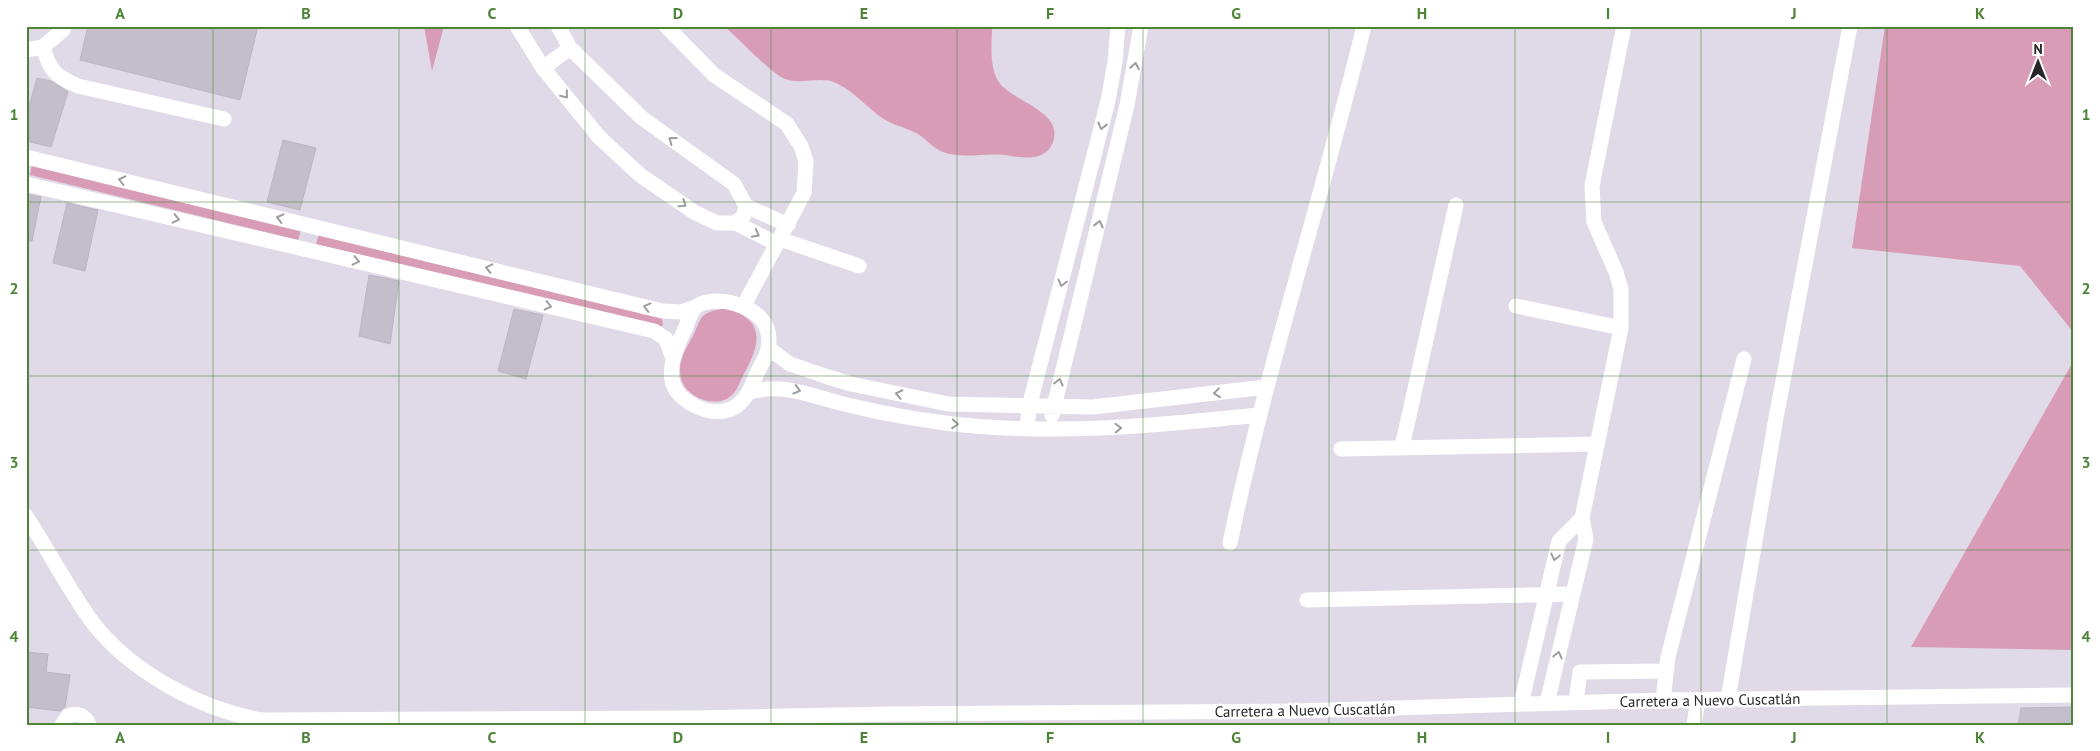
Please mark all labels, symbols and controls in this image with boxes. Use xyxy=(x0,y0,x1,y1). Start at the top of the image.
text: A xyxy=(115,3,125,23)
text: B xyxy=(301,3,311,23)
text: C xyxy=(488,3,497,23)
text: D xyxy=(673,3,683,23)
text: E xyxy=(860,3,868,23)
text: F xyxy=(1046,3,1054,23)
text: G xyxy=(1231,3,1241,23)
text: H xyxy=(1417,3,1427,23)
text: I xyxy=(1606,3,1610,23)
text: J xyxy=(1790,3,1797,23)
text: K xyxy=(1975,3,1985,23)
north arrow xyxy=(2012,38,2062,88)
text: N xyxy=(2033,40,2043,58)
one-way arrow xyxy=(1129,61,1139,70)
one-way arrow xyxy=(559,89,568,98)
text: 1 xyxy=(9,104,19,124)
text: 1 xyxy=(2081,104,2091,124)
one-way arrow xyxy=(1097,121,1108,130)
one-way arrow xyxy=(668,137,678,146)
one-way arrow xyxy=(117,175,126,186)
one-way arrow xyxy=(677,198,687,207)
one-way arrow xyxy=(172,213,180,224)
one-way arrow xyxy=(275,213,284,224)
one-way arrow xyxy=(1093,219,1104,228)
one-way arrow xyxy=(751,228,760,238)
one-way arrow xyxy=(351,255,360,266)
one-way arrow xyxy=(484,263,493,274)
text: 2 xyxy=(9,278,19,298)
text: 2 xyxy=(2081,278,2091,298)
one-way arrow xyxy=(1057,279,1068,288)
one-way arrow xyxy=(544,300,553,311)
one-way arrow xyxy=(642,302,651,313)
one-way arrow xyxy=(1053,377,1064,386)
one-way arrow xyxy=(792,385,800,395)
one-way arrow xyxy=(1213,387,1221,398)
one-way arrow xyxy=(895,390,903,400)
one-way arrow xyxy=(952,418,960,429)
one-way arrow xyxy=(1114,423,1122,433)
text: 3 xyxy=(9,452,19,472)
text: 3 xyxy=(2081,452,2091,472)
one-way arrow xyxy=(1550,553,1561,562)
text: 4 xyxy=(9,626,19,646)
text: 4 xyxy=(2081,626,2091,646)
one-way arrow xyxy=(1552,651,1563,660)
street label: Carretera a Nuevo Cuscatlán xyxy=(1619,689,1801,711)
street label: Carretera a Nuevo Cuscatlán xyxy=(1214,699,1396,721)
text: A xyxy=(115,727,125,747)
text: B xyxy=(301,727,311,747)
text: C xyxy=(488,727,497,747)
text: D xyxy=(673,727,683,747)
text: E xyxy=(860,727,868,747)
text: F xyxy=(1046,727,1054,747)
text: G xyxy=(1231,727,1241,747)
text: H xyxy=(1417,727,1427,747)
text: I xyxy=(1606,727,1610,747)
text: J xyxy=(1790,727,1797,747)
text: K xyxy=(1975,727,1985,747)

